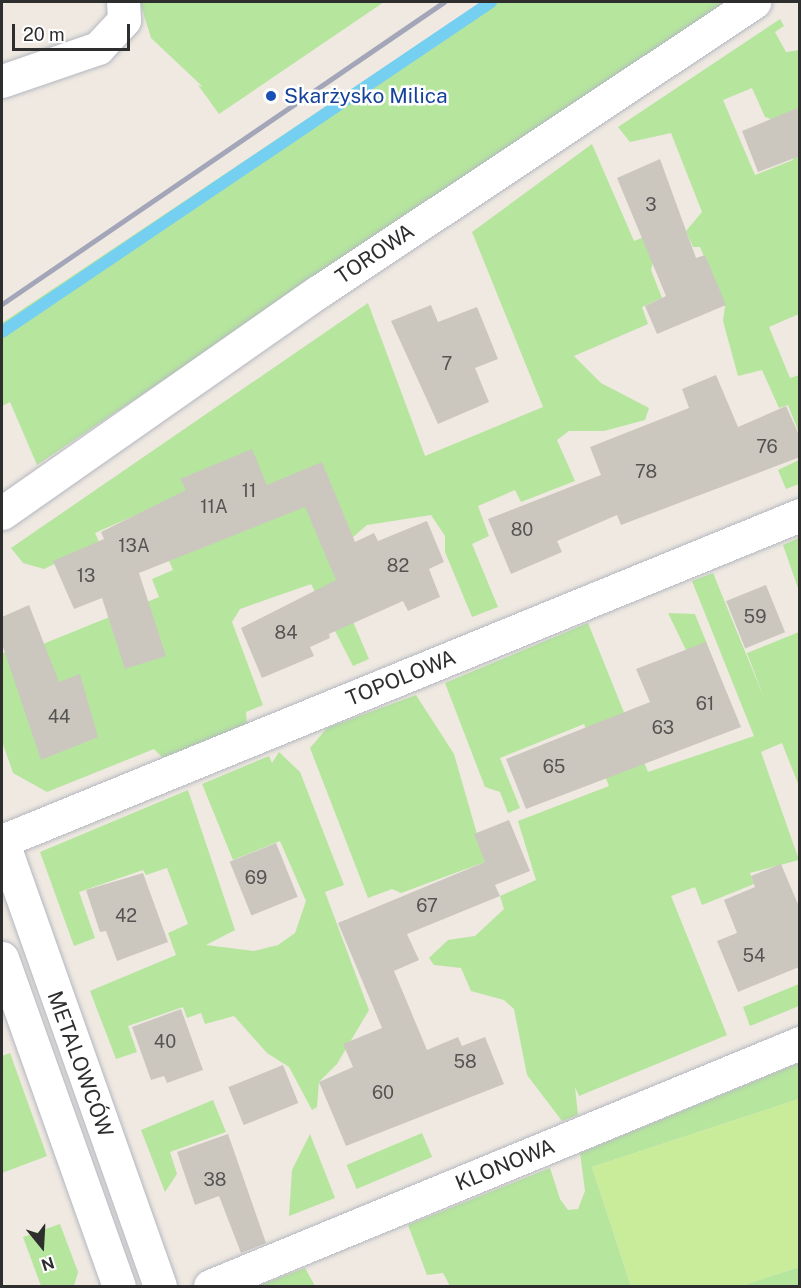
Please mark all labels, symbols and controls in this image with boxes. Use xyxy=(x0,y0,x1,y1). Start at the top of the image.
scale bar xyxy=(15,12,134,50)
text: 20 m xyxy=(23,24,65,45)
place label: Skarżysko Milica xyxy=(284,83,448,109)
marker: Skarżysko Milica xyxy=(262,87,280,105)
house number: 3 xyxy=(645,194,657,216)
street label: TOROWA xyxy=(331,219,419,289)
house number: 7 xyxy=(442,353,452,375)
house number: 76 xyxy=(756,436,778,458)
house number: 78 xyxy=(635,461,657,483)
house number: 11 xyxy=(242,480,256,502)
house number: 11A xyxy=(200,496,228,518)
house number: 80 xyxy=(511,519,533,541)
house number: 13A xyxy=(118,535,150,557)
house number: 82 xyxy=(387,555,409,577)
house number: 13 xyxy=(77,565,95,587)
house number: 59 xyxy=(744,606,766,628)
house number: 84 xyxy=(275,622,297,644)
street label: TOPOLOWA xyxy=(343,645,459,711)
house number: 61 xyxy=(696,693,714,715)
house number: 44 xyxy=(48,706,70,728)
house number: 63 xyxy=(652,717,674,739)
house number: 65 xyxy=(543,756,565,778)
house number: 69 xyxy=(245,867,267,889)
house number: 67 xyxy=(416,895,438,917)
house number: 42 xyxy=(115,905,137,927)
house number: 54 xyxy=(743,945,765,967)
street label: METALOWCÓW xyxy=(42,988,118,1140)
house number: 40 xyxy=(154,1031,176,1053)
house number: 58 xyxy=(453,1051,477,1073)
house number: 60 xyxy=(372,1082,394,1104)
street label: KLONOWA xyxy=(452,1134,558,1196)
house number: 38 xyxy=(204,1169,226,1191)
north arrow xyxy=(12,1216,72,1276)
text: N xyxy=(39,1253,57,1275)

